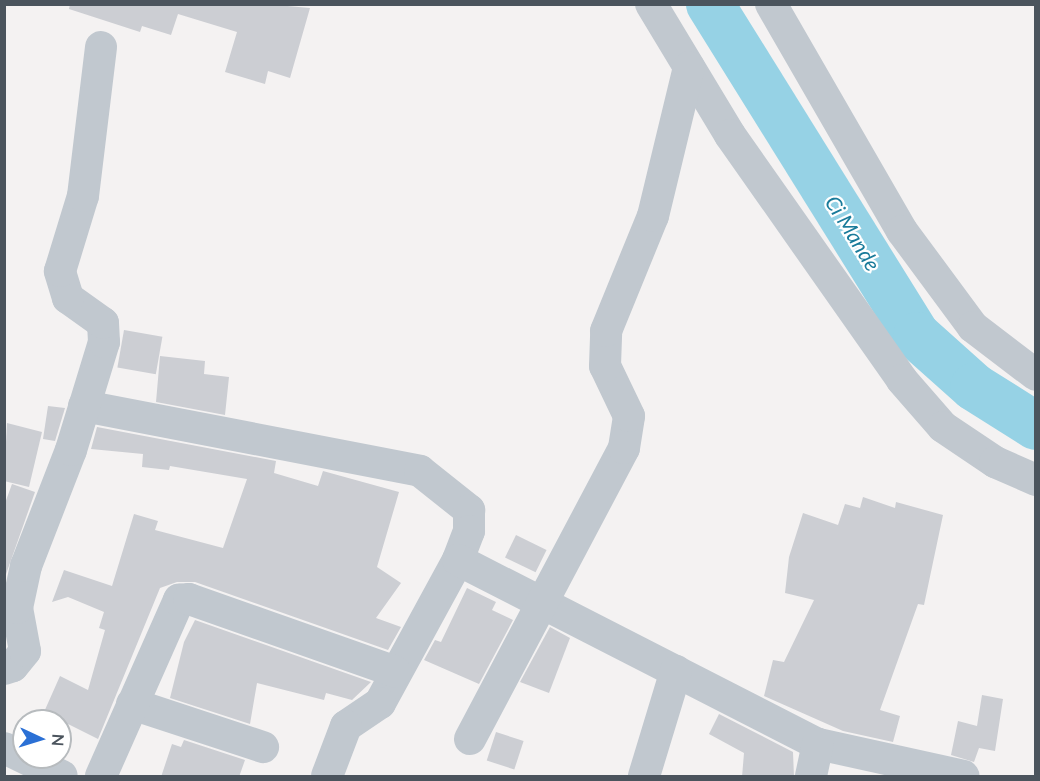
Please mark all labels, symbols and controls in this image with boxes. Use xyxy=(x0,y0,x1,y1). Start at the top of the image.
water label: Ci Mande xyxy=(820,191,886,275)
north arrow xyxy=(12,709,72,769)
text: N xyxy=(49,733,68,747)

